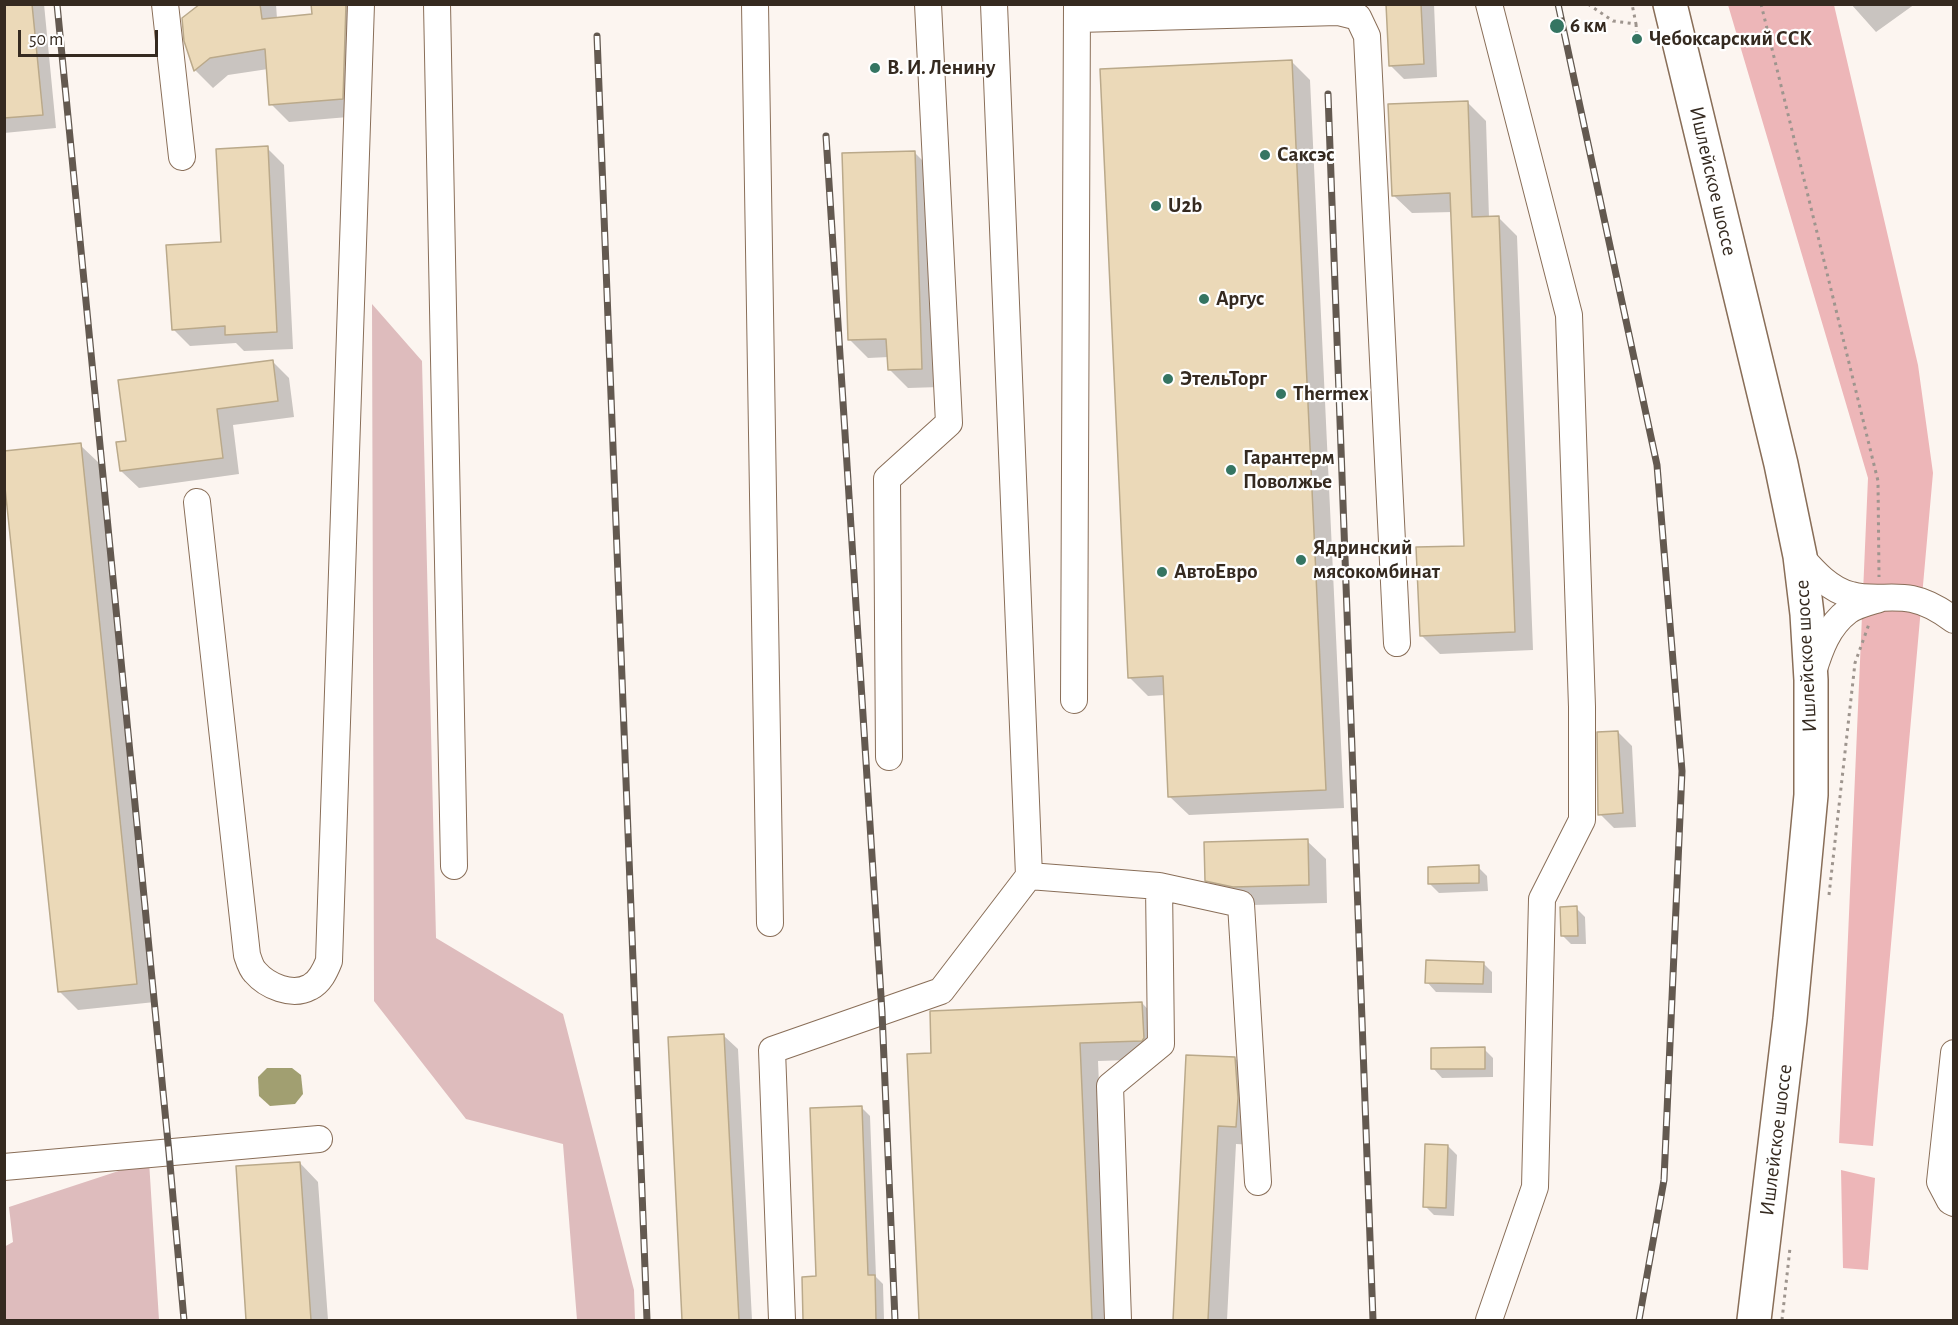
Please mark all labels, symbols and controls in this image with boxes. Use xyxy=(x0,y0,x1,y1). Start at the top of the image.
place label: 6 км xyxy=(1570,13,1607,39)
marker: 6 км xyxy=(1548,17,1566,35)
scale bar xyxy=(21,18,160,56)
place label: Чебоксарский ССК xyxy=(1649,26,1812,52)
text: 50 m xyxy=(29,31,63,49)
marker: Чебоксарский ССК xyxy=(1630,32,1644,46)
place label: В. И. Ленину xyxy=(887,55,995,81)
marker: В. И. Ленину xyxy=(868,61,882,75)
street label: Ишлейское шоссе xyxy=(1684,104,1742,258)
place label: Саксэс xyxy=(1277,142,1335,168)
marker: Саксэс xyxy=(1258,148,1272,162)
place label: U2b xyxy=(1168,193,1202,219)
marker: U2b xyxy=(1149,199,1163,213)
place label: Аргус xyxy=(1216,286,1264,312)
marker: Аргус xyxy=(1197,292,1211,306)
place label: ЭтельТорг xyxy=(1180,366,1267,392)
marker: ЭтельТорг xyxy=(1161,372,1175,386)
place label: Thermex xyxy=(1293,381,1369,407)
marker: Thermex xyxy=(1274,387,1288,401)
place label: Гарантерм Поволжье xyxy=(1243,445,1335,495)
marker: Гарантерм Поволжье xyxy=(1224,463,1238,477)
place label: Ядринский мясокомбинат xyxy=(1313,535,1440,585)
marker: Ядринский мясокомбинат xyxy=(1294,553,1308,567)
place label: АвтоЕвро xyxy=(1174,559,1257,585)
marker: АвтоЕвро xyxy=(1155,565,1169,579)
street label: Ишлейское шоссе xyxy=(1789,579,1823,733)
street label: Ишлейское шоссе xyxy=(1754,1063,1798,1217)

